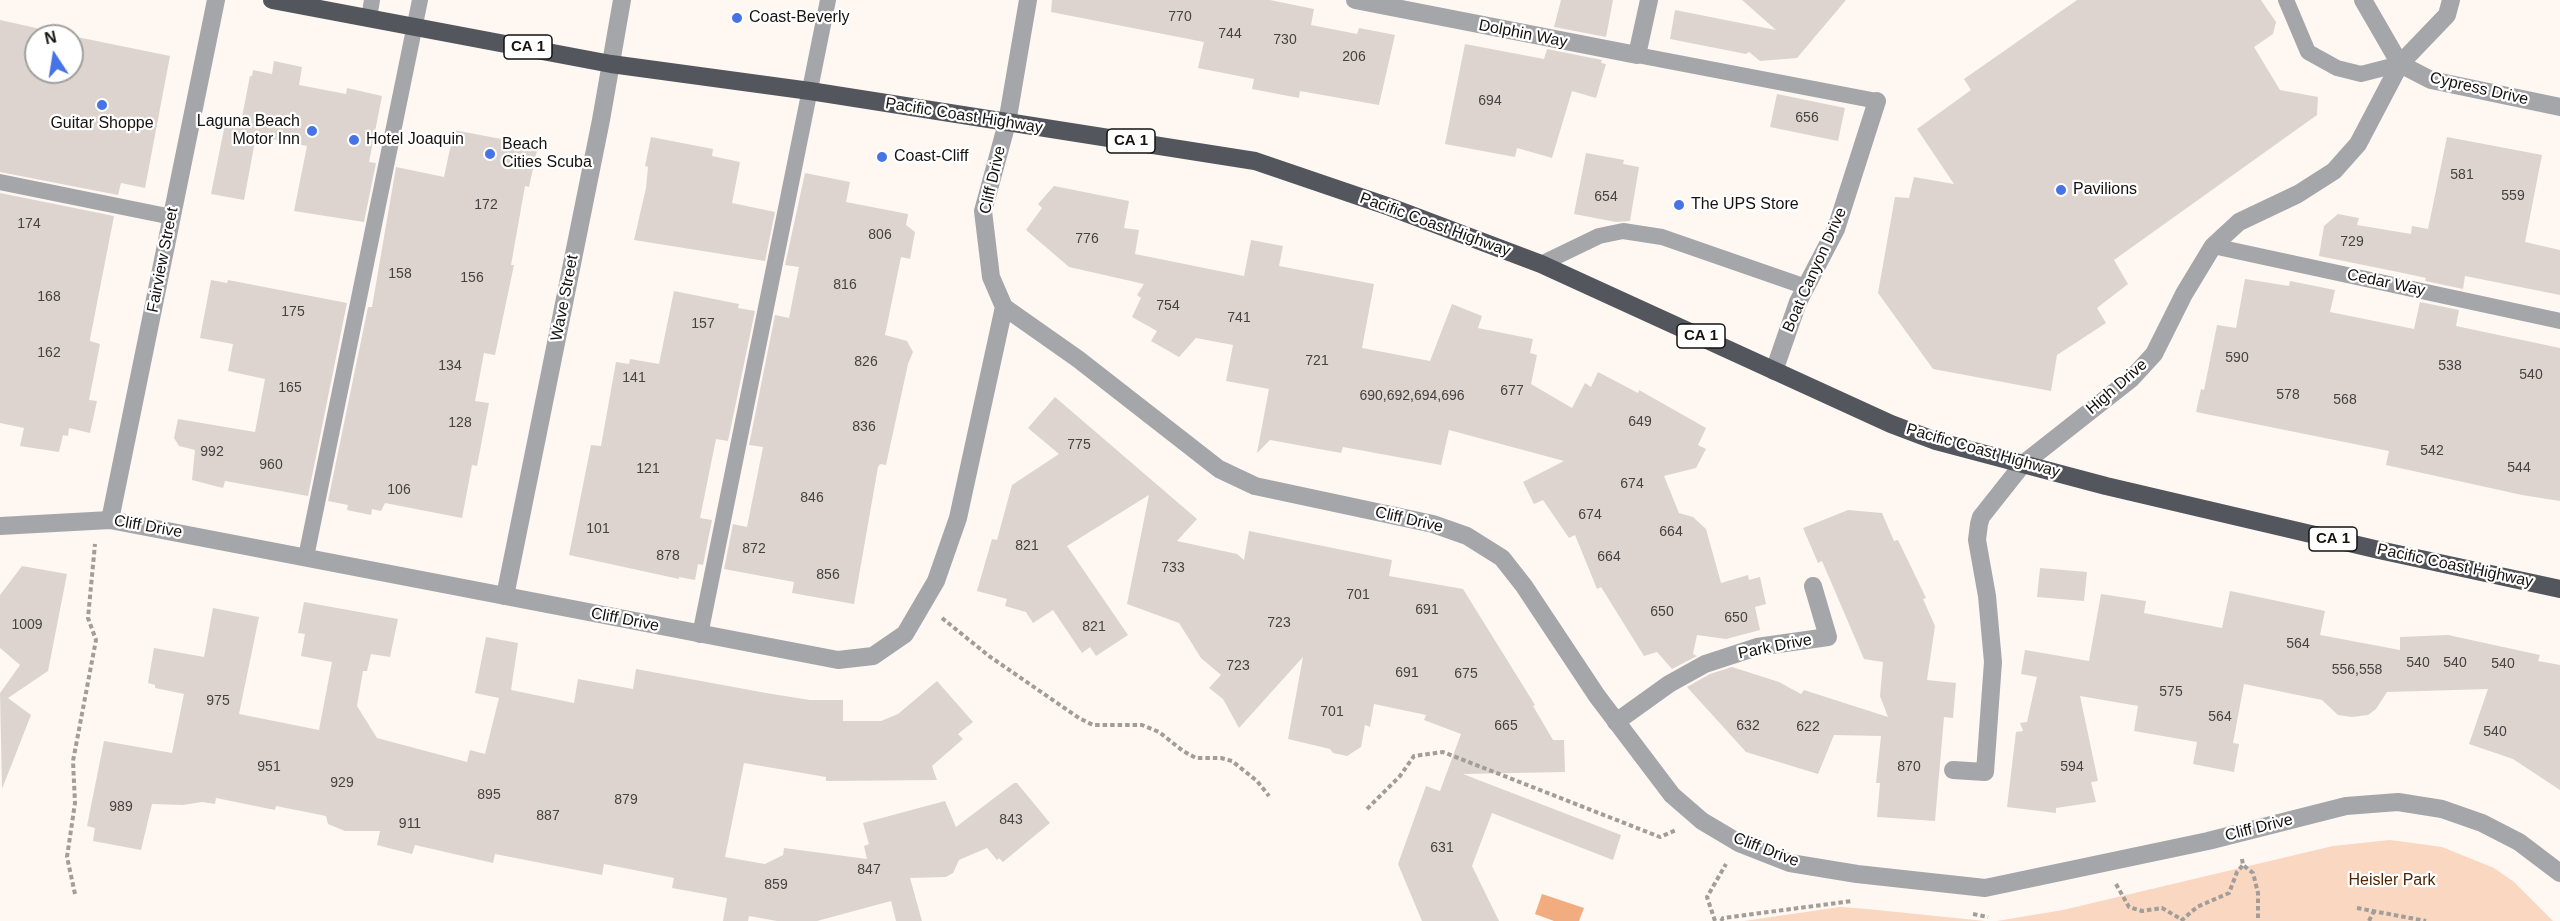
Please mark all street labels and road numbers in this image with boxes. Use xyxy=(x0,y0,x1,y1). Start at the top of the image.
street label: Dolphin Way xyxy=(1477,16,1569,52)
road number: CA 1 xyxy=(504,35,552,59)
street label: Cypress Drive xyxy=(2428,68,2530,110)
street label: Pacific Coast Highway xyxy=(884,94,1044,138)
road number: CA 1 xyxy=(1107,129,1155,153)
street label: Cliff Drive xyxy=(976,144,1010,216)
street label: Pacific Coast Highway xyxy=(1357,189,1513,261)
street label: Boat Canyon Drive xyxy=(1779,205,1851,335)
street label: Fairview Street xyxy=(143,206,183,314)
street label: Wave Street xyxy=(547,253,583,343)
street label: Cedar Way xyxy=(2345,265,2427,301)
road number: CA 1 xyxy=(1677,324,1725,348)
street label: High Drive xyxy=(2083,355,2151,419)
street label: Pacific Coast Highway xyxy=(1904,420,2062,482)
street label: Cliff Drive xyxy=(1373,503,1445,537)
street label: Cliff Drive xyxy=(112,512,184,542)
road number: CA 1 xyxy=(2309,527,2357,551)
street label: Pacific Coast Highway xyxy=(2375,540,2535,592)
street label: Cliff Drive xyxy=(589,604,661,636)
street label: Park Drive xyxy=(1737,630,1813,664)
street label: Cliff Drive xyxy=(2223,810,2295,846)
street label: Cliff Drive xyxy=(1730,829,1802,871)

